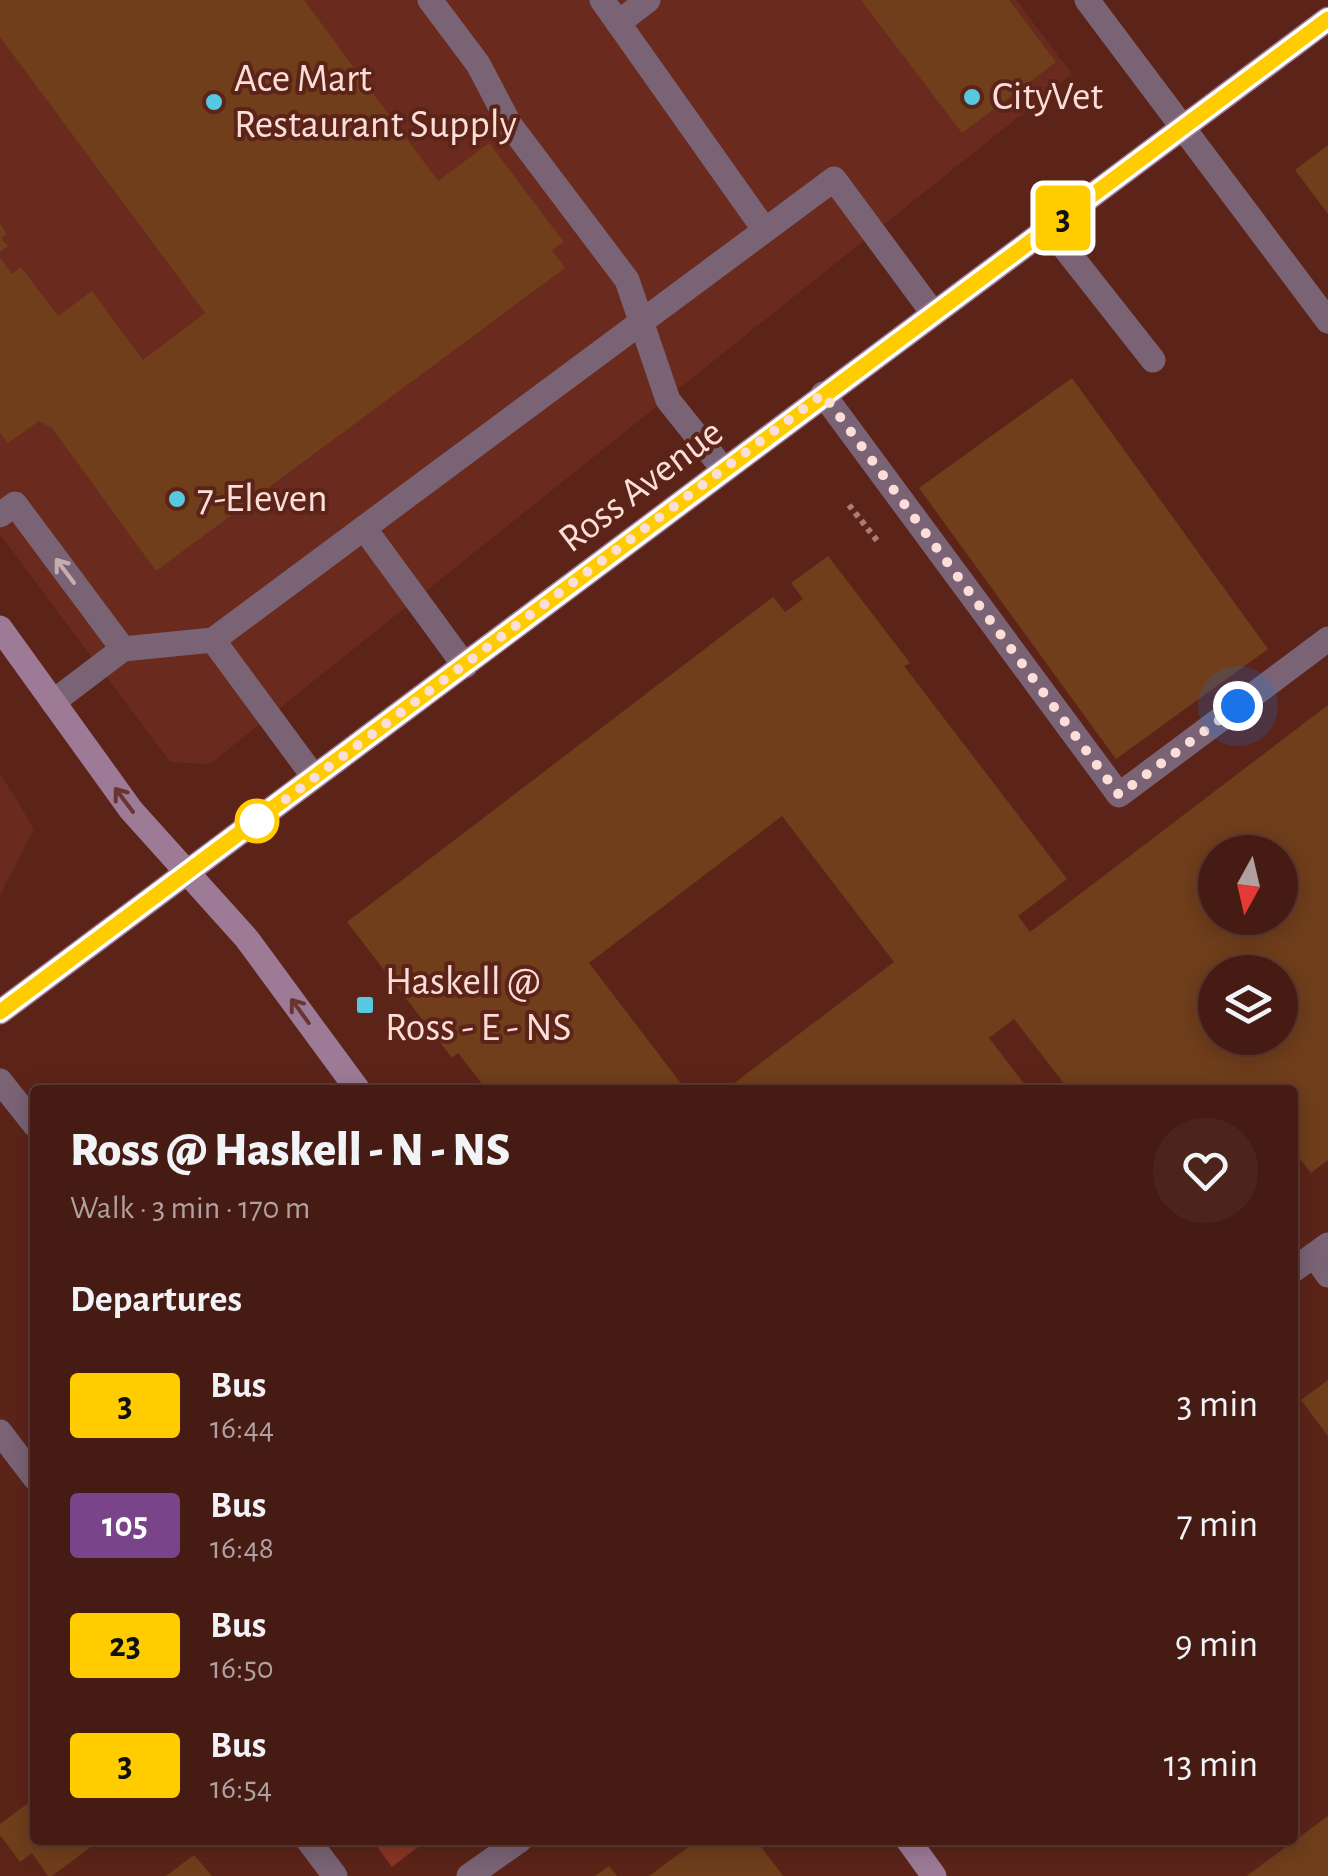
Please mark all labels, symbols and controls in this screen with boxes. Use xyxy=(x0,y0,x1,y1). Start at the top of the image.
place label: Ace Mart Restaurant Supply xyxy=(234,59,517,145)
place label: CityVet xyxy=(992,77,1103,117)
marker: CityVet xyxy=(961,86,983,108)
marker: Ace Mart Restaurant Supply xyxy=(203,91,225,113)
line badge: 3 xyxy=(1030,186,1096,250)
text: 3 xyxy=(1055,201,1071,236)
street label: Ross Avenue xyxy=(552,412,730,560)
place label: 7-Eleven xyxy=(197,479,328,519)
marker: 7-Eleven xyxy=(166,488,188,510)
one-way arrow xyxy=(54,558,75,585)
your location xyxy=(1213,681,1263,731)
one-way arrow xyxy=(113,787,134,814)
unlabelled marker xyxy=(236,800,278,842)
north arrow xyxy=(1198,835,1298,935)
map controls xyxy=(1198,835,1298,1055)
button: layers xyxy=(1198,955,1298,1055)
place label: Haskell @ Ross - E - NS xyxy=(385,962,571,1048)
marker: Haskell @ Ross - E - NS xyxy=(354,994,376,1016)
one-way arrow xyxy=(290,998,311,1026)
button: heart xyxy=(1153,1118,1258,1223)
text: Ross @ Haskell - N - NS xyxy=(70,1127,510,1175)
text: Walk · 3 min · 170 m xyxy=(70,1192,310,1224)
text: Departures xyxy=(70,1281,242,1319)
text: Bus xyxy=(210,1367,266,1405)
text: 3 min xyxy=(1177,1386,1258,1424)
text: 3 xyxy=(117,1388,133,1423)
text: 16:44 xyxy=(210,1412,274,1444)
text: Bus xyxy=(210,1487,266,1525)
text: 7 min xyxy=(1177,1506,1258,1544)
text: 105 xyxy=(102,1508,148,1543)
text: 16:48 xyxy=(210,1532,274,1564)
text: Bus xyxy=(210,1607,266,1645)
text: 9 min xyxy=(1175,1626,1258,1664)
text: 23 xyxy=(109,1628,141,1663)
text: 16:50 xyxy=(210,1652,274,1684)
text: Bus xyxy=(210,1727,266,1765)
text: 13 min xyxy=(1164,1746,1258,1784)
text: 3 xyxy=(117,1748,133,1783)
text: 16:54 xyxy=(210,1772,272,1804)

